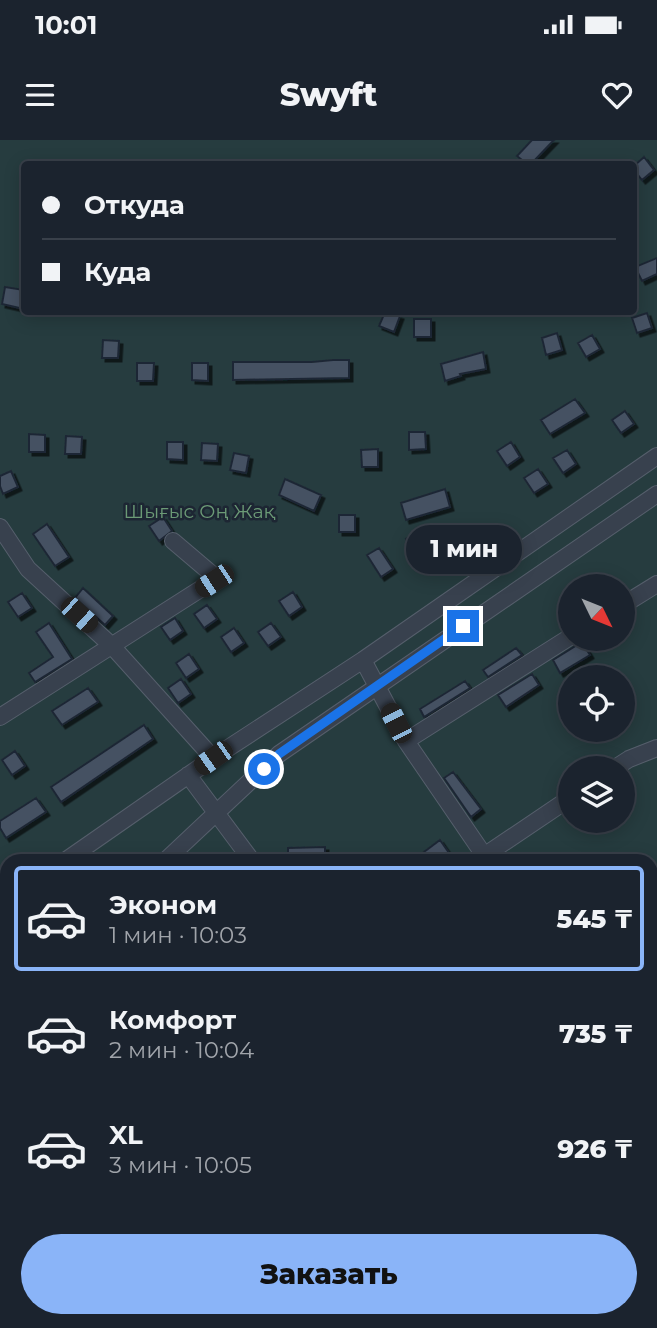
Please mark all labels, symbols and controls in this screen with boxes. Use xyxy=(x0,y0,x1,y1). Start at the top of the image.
text: 10:01 xyxy=(35,9,97,41)
text: Swyft xyxy=(280,75,377,114)
icon: menu xyxy=(21,76,59,114)
icon: heart xyxy=(598,76,636,114)
text: Откуда xyxy=(84,189,185,221)
text: Куда xyxy=(84,256,151,288)
park label: Шығыс Оң Жақ xyxy=(123,500,276,523)
callout: 1 мин xyxy=(405,524,521,574)
text: 1 мин xyxy=(430,535,498,563)
car xyxy=(191,561,238,601)
north arrow xyxy=(558,574,635,651)
map controls xyxy=(558,574,635,833)
car xyxy=(57,593,102,637)
route end xyxy=(447,610,479,642)
button: locate xyxy=(558,665,635,742)
car xyxy=(378,700,415,746)
car xyxy=(190,737,237,779)
route start xyxy=(248,753,280,785)
button: layers xyxy=(558,756,635,833)
icon: car xyxy=(25,887,88,950)
text: Эконом xyxy=(109,889,217,921)
text: 545 ₸ xyxy=(557,903,633,935)
text: 1 мин · 10:03 xyxy=(109,921,247,949)
icon: car xyxy=(25,1002,88,1065)
text: Комфорт xyxy=(109,1004,236,1036)
text: 735 ₸ xyxy=(559,1018,633,1050)
text: 2 мин · 10:04 xyxy=(109,1036,254,1064)
icon: car xyxy=(25,1117,88,1180)
text: XL xyxy=(109,1119,143,1151)
text: 926 ₸ xyxy=(557,1133,633,1165)
text: 3 мин · 10:05 xyxy=(109,1151,252,1179)
button: Заказать xyxy=(21,1234,637,1314)

